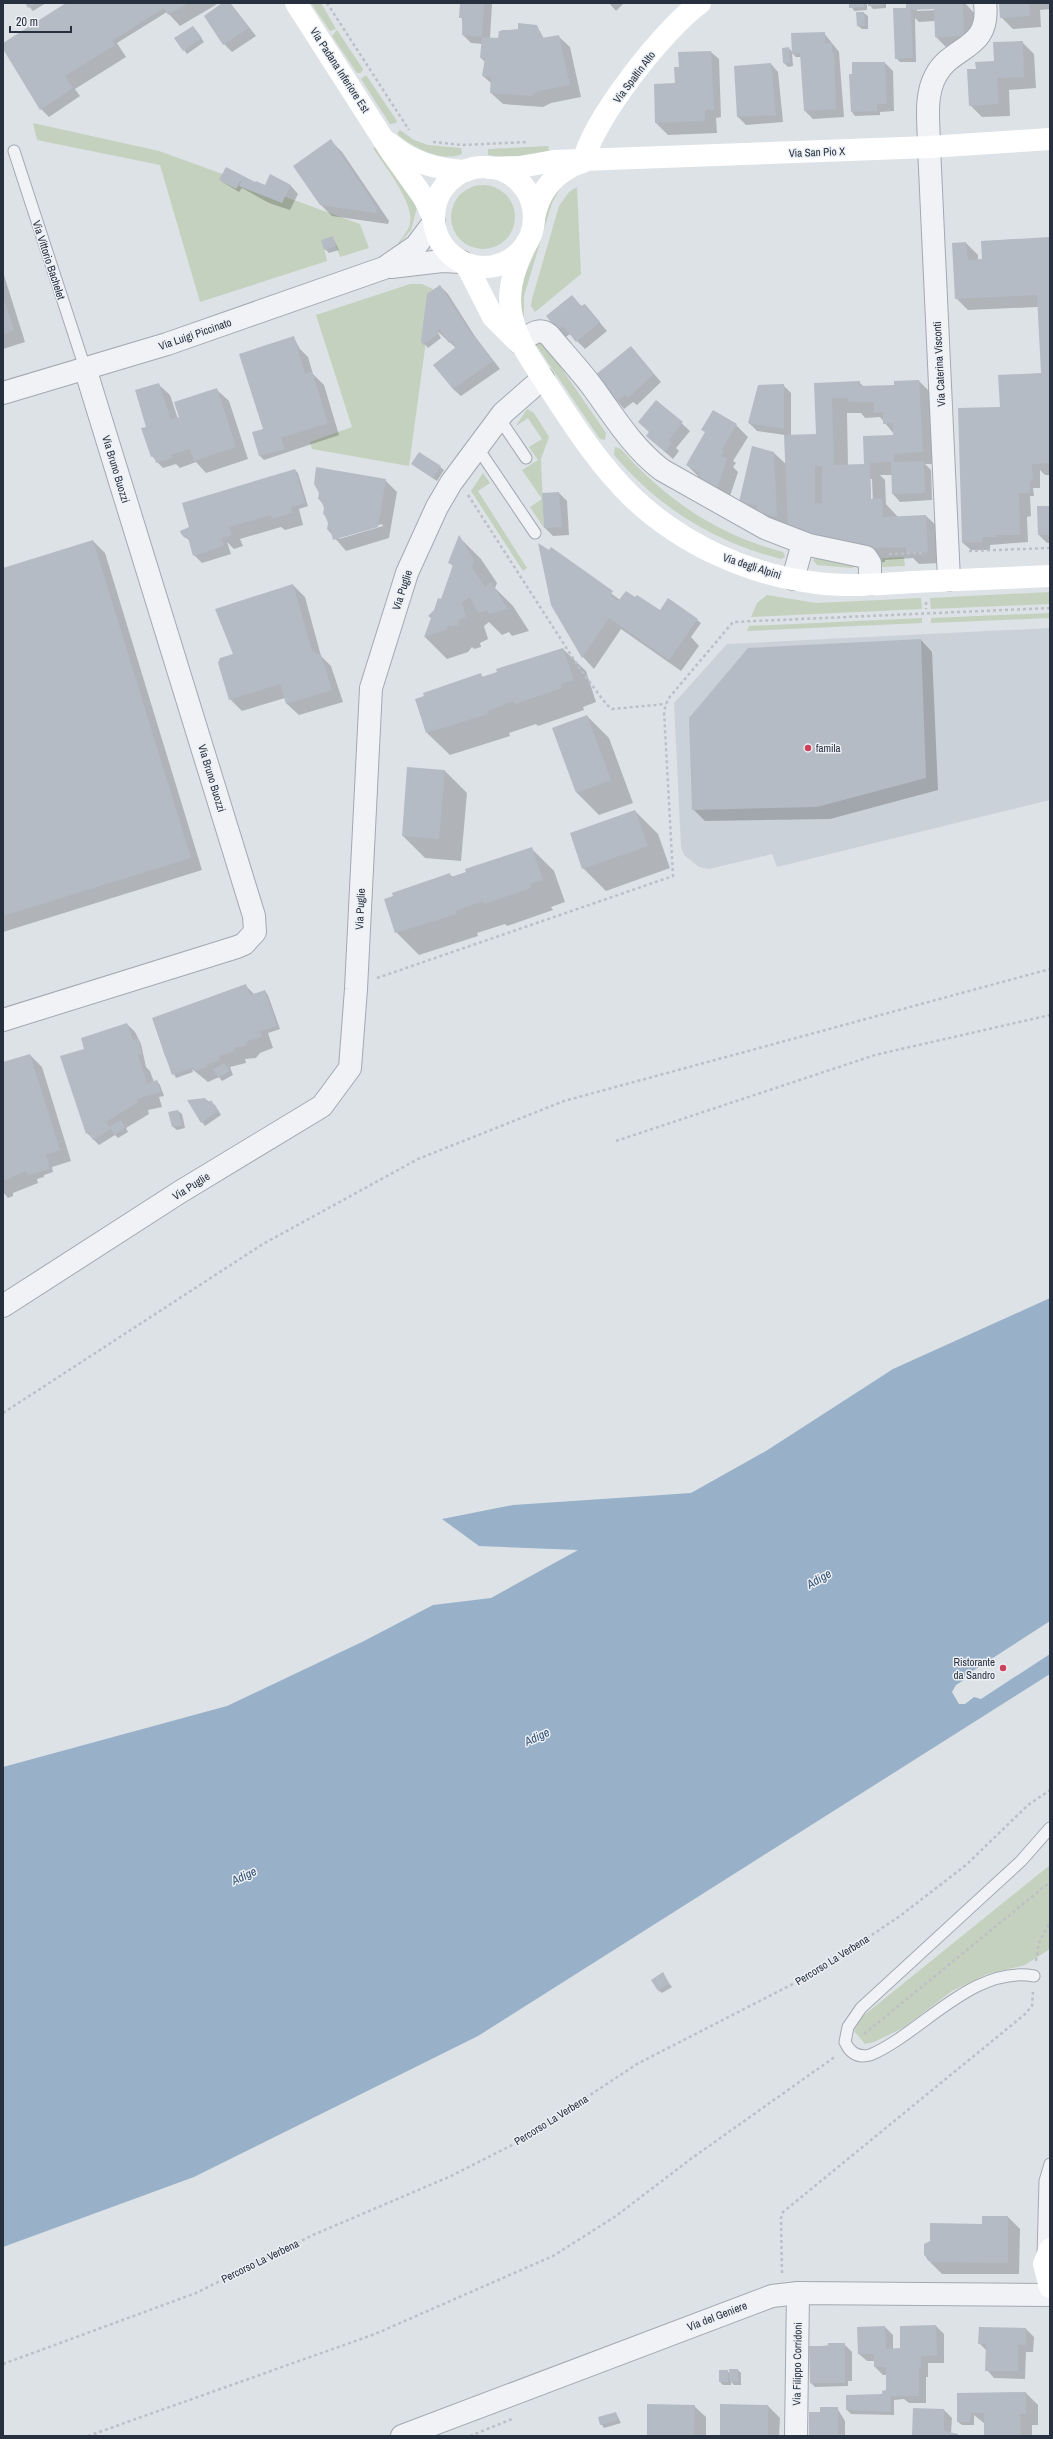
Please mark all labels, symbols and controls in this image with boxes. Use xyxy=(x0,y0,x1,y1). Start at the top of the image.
scale bar xyxy=(10,8,71,34)
text: 20 m xyxy=(16,14,38,30)
street label: Via Padana Inferiore Est xyxy=(307,25,373,116)
street label: Via Spaltin Alto xyxy=(610,48,658,106)
street label: Via San Pio X xyxy=(789,144,845,160)
street label: Via Vittorio Bachelet xyxy=(30,219,69,302)
street label: Via Luigi Piccinato xyxy=(157,315,233,353)
street label: Via Caterina Visconti xyxy=(930,321,948,407)
street label: Via Bruno Buozzi xyxy=(99,433,133,505)
street label: Via degli Alpini xyxy=(721,550,783,582)
street label: Via Puglie xyxy=(389,568,415,612)
place label: famila xyxy=(816,741,841,755)
street label: Via Bruno Buozzi xyxy=(195,742,229,814)
marker: famila xyxy=(803,743,813,753)
street label: Via Puglie xyxy=(352,888,368,930)
street label: Via Puglie xyxy=(170,1169,212,1203)
water label: Adige xyxy=(803,1565,835,1593)
place label: Ristorante da Sandro xyxy=(953,1655,995,1682)
marker: Ristorante da Sandro xyxy=(998,1663,1008,1673)
water label: Adige xyxy=(521,1724,553,1750)
water label: Adige xyxy=(228,1863,260,1889)
street label: Percorso La Verbena xyxy=(792,1932,872,1988)
street label: Percorso La Verbena xyxy=(511,2092,591,2148)
street label: Percorso La Verbena xyxy=(219,2236,301,2286)
street label: Via del Geniere xyxy=(685,2298,749,2334)
street label: Via Filippo Corridoni xyxy=(789,2322,805,2406)

